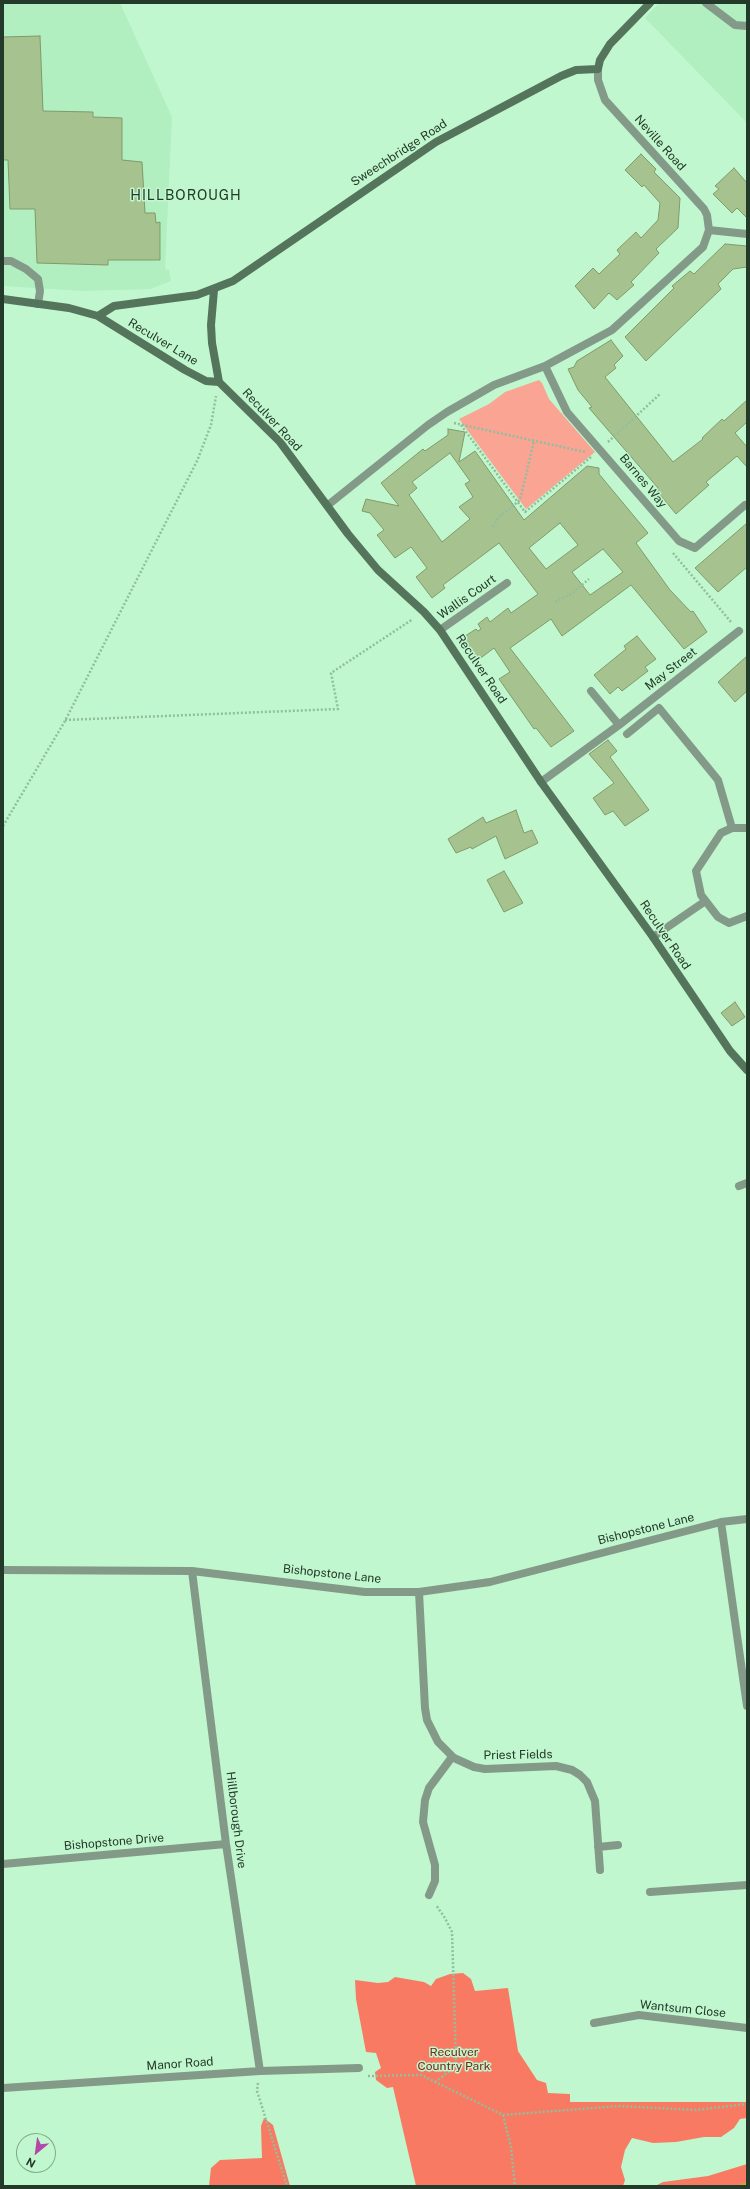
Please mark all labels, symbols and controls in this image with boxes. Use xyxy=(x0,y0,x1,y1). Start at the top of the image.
street label: Neville Road xyxy=(631,112,689,174)
street label: Sweechbridge Road xyxy=(348,117,450,189)
district label: HILLBOROUGH xyxy=(130,188,242,204)
street label: Reculver Lane xyxy=(125,315,201,369)
street label: Reculver Road xyxy=(239,386,305,454)
street label: Barnes Way xyxy=(616,451,670,511)
street label: Wallis Court xyxy=(435,572,499,622)
street label: Reculver Road xyxy=(453,632,509,706)
street label: May Street xyxy=(642,644,700,694)
street label: Reculver Road xyxy=(637,898,693,972)
street label: Bishopstone Lane xyxy=(596,1510,696,1548)
street label: Bishopstone Lane xyxy=(282,1562,382,1586)
street label: Priest Fields xyxy=(483,1747,553,1763)
street label: Hillborough Drive xyxy=(223,1771,249,1869)
street label: Bishopstone Drive xyxy=(63,1830,165,1854)
street label: Wantsum Close xyxy=(639,1997,727,2021)
park label: Reculver Country Park xyxy=(417,2045,491,2073)
street label: Manor Road xyxy=(146,2054,214,2074)
north arrow xyxy=(16,2133,56,2173)
text: N xyxy=(24,2155,37,2170)

